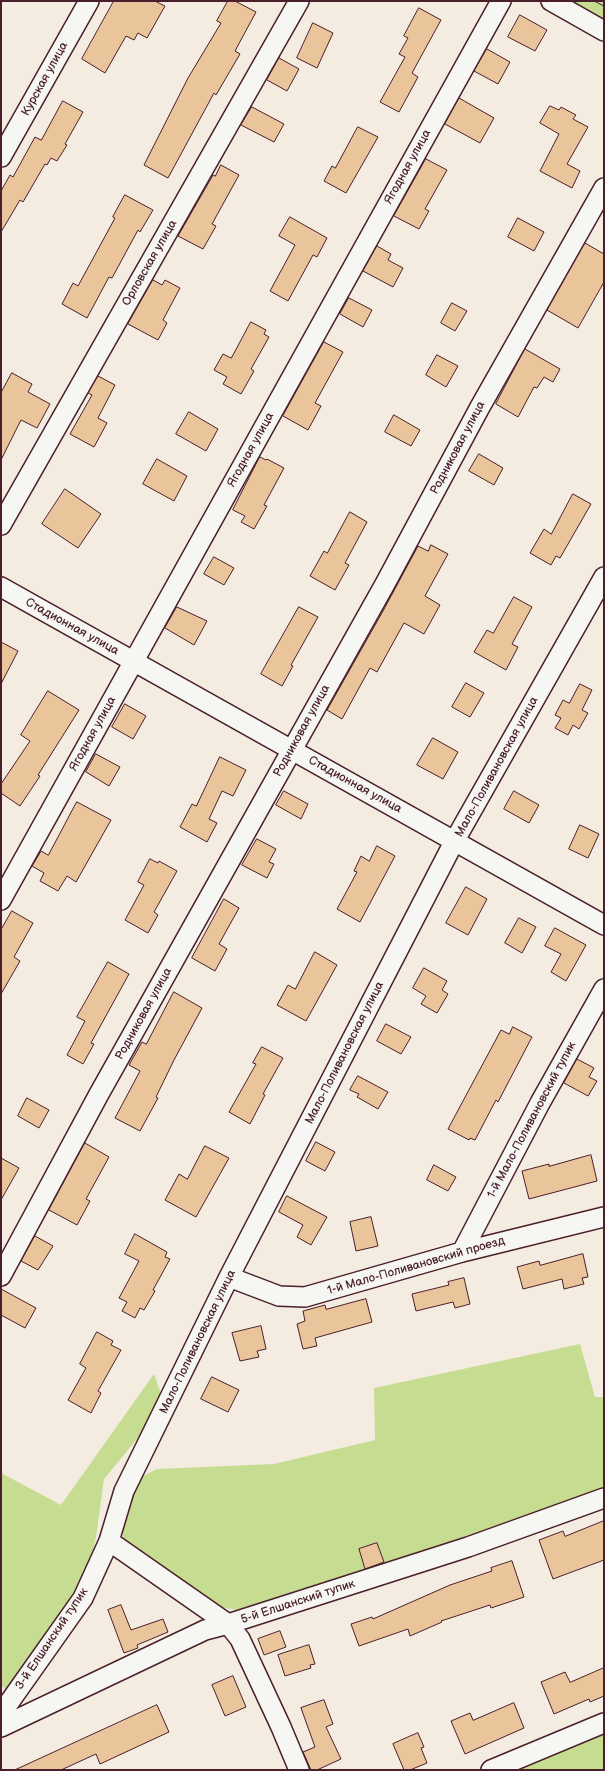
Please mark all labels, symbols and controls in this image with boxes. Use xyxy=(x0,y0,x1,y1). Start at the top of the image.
street label: Курская улица xyxy=(19,40,71,118)
street label: Ягодная улица xyxy=(382,127,434,207)
street label: Орловская улица xyxy=(120,217,180,309)
street label: Родниковая улица xyxy=(427,399,489,497)
street label: Ягодная улица xyxy=(225,410,277,490)
street label: Стадионная улица xyxy=(23,595,121,659)
street label: Родниковая улица xyxy=(271,682,333,780)
street label: Ягодная улица xyxy=(67,694,119,774)
street label: Мало-Поливановская улица xyxy=(452,694,542,840)
street label: Стадионная улица xyxy=(306,753,404,817)
street label: Родниковая улица xyxy=(113,965,175,1063)
street label: Мало-Поливановская улица xyxy=(303,979,387,1127)
street label: 1-й Мало-Поливановский тупик xyxy=(485,1039,579,1201)
street label: 1-й Мало-Поливановский проезд xyxy=(326,1234,506,1298)
street label: Мало-Поливановская улица xyxy=(157,1268,239,1416)
street label: 5-й Елшанский тупик xyxy=(239,1577,357,1627)
street label: 3-й Елшанский тупик xyxy=(13,1585,91,1693)

